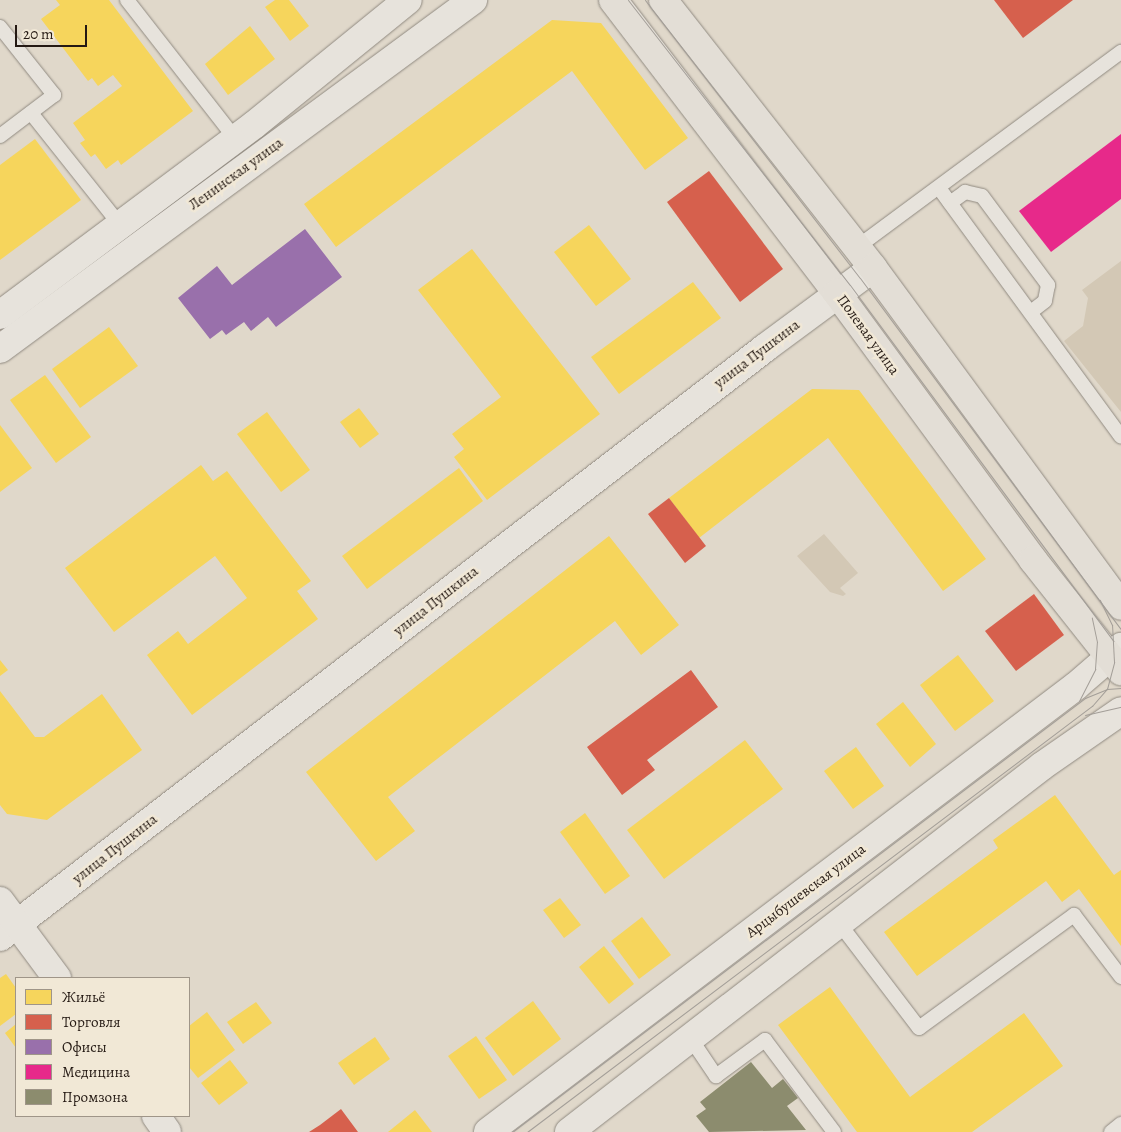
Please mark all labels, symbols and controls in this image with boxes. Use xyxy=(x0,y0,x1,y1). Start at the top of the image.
scale bar xyxy=(18,15,90,47)
text: 20 m xyxy=(23,24,54,44)
street label: Ленинская улица xyxy=(185,134,287,214)
street label: Полевая улица xyxy=(833,291,903,379)
street label: улица Пушкина xyxy=(711,316,803,392)
street label: улица Пушкина xyxy=(390,562,482,640)
street label: улица Пушкина xyxy=(69,810,161,888)
street label: Арцыбушевская улица xyxy=(743,840,869,942)
legend xyxy=(15,977,190,1117)
text: Жильё xyxy=(62,987,105,1007)
text: Торговля xyxy=(62,1012,120,1032)
text: Офисы xyxy=(62,1037,107,1057)
text: Медицина xyxy=(62,1062,130,1082)
text: Промзона xyxy=(62,1087,128,1107)

